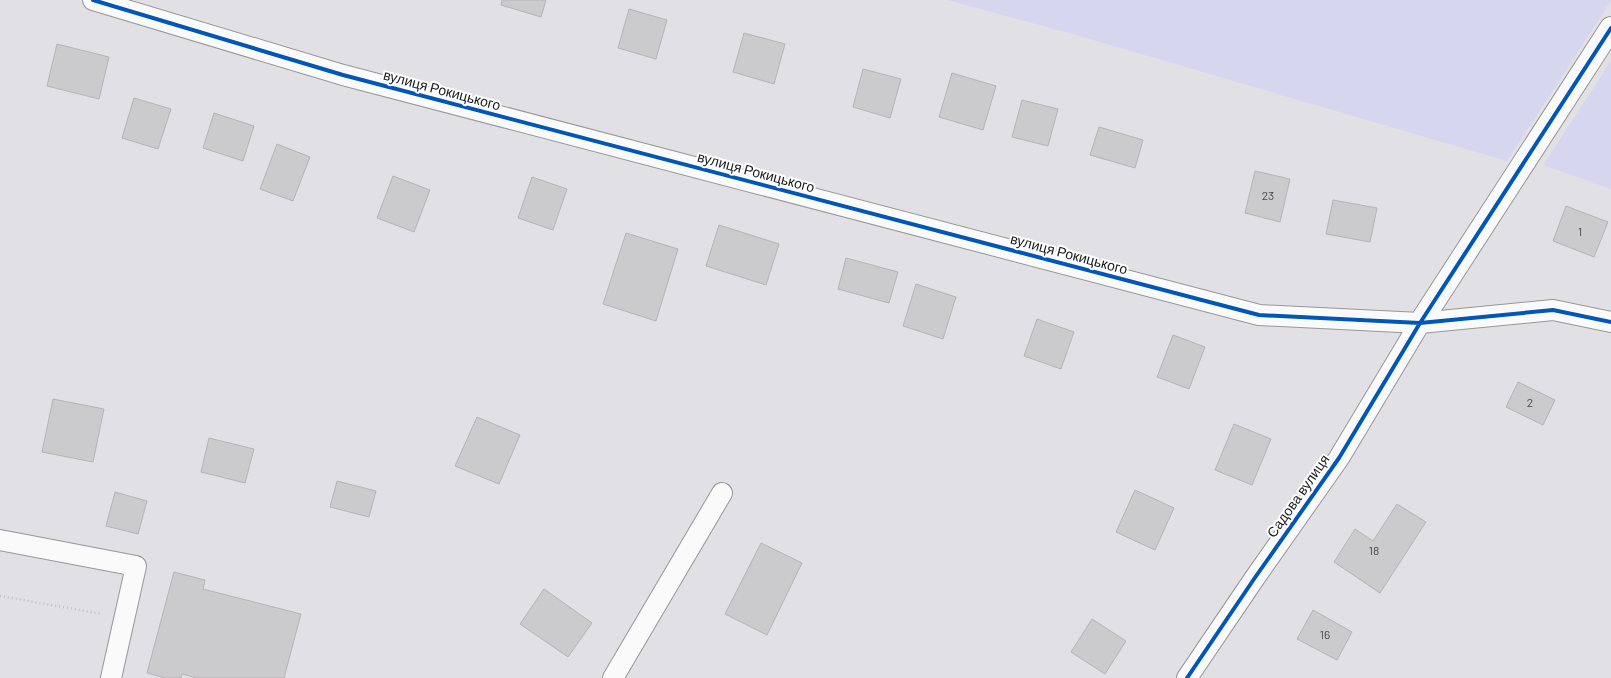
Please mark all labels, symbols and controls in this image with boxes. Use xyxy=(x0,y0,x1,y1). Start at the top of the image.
street label: вулиця Рокицького xyxy=(382,66,503,113)
street label: вулиця Рокицького xyxy=(696,148,817,195)
house number: 23 xyxy=(1262,188,1274,202)
house number: 1 xyxy=(1578,224,1582,238)
street label: вулиця Рокицького xyxy=(1009,230,1130,277)
house number: 2 xyxy=(1527,395,1533,409)
street label: Садова вулиця xyxy=(1263,451,1332,540)
house number: 18 xyxy=(1369,543,1379,557)
house number: 16 xyxy=(1320,627,1330,641)

